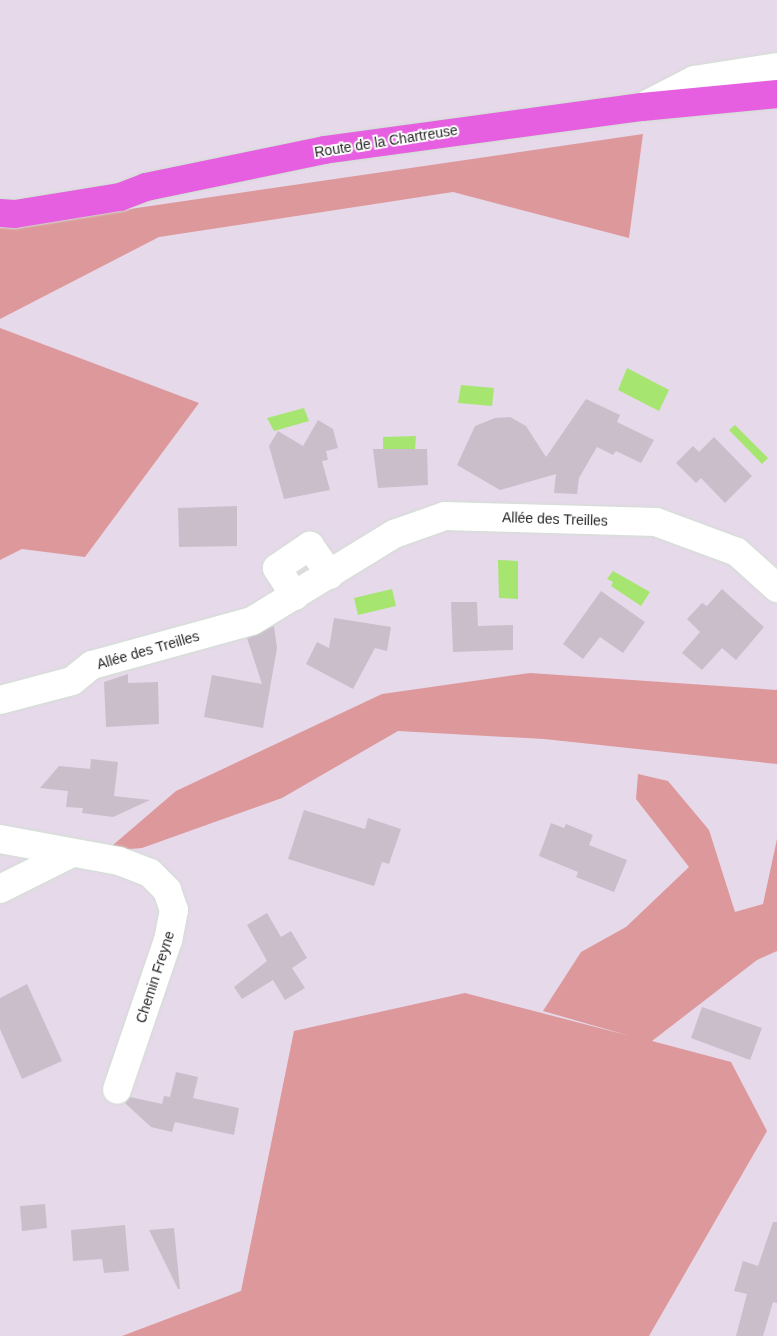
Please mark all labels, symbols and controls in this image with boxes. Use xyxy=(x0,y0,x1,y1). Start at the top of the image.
street label: Route de la Chartreuse xyxy=(313,121,459,161)
street label: Allée des Treilles xyxy=(502,509,608,529)
street label: Allée des Treilles xyxy=(95,627,201,673)
street label: Chemin Freyne xyxy=(132,929,178,1025)

